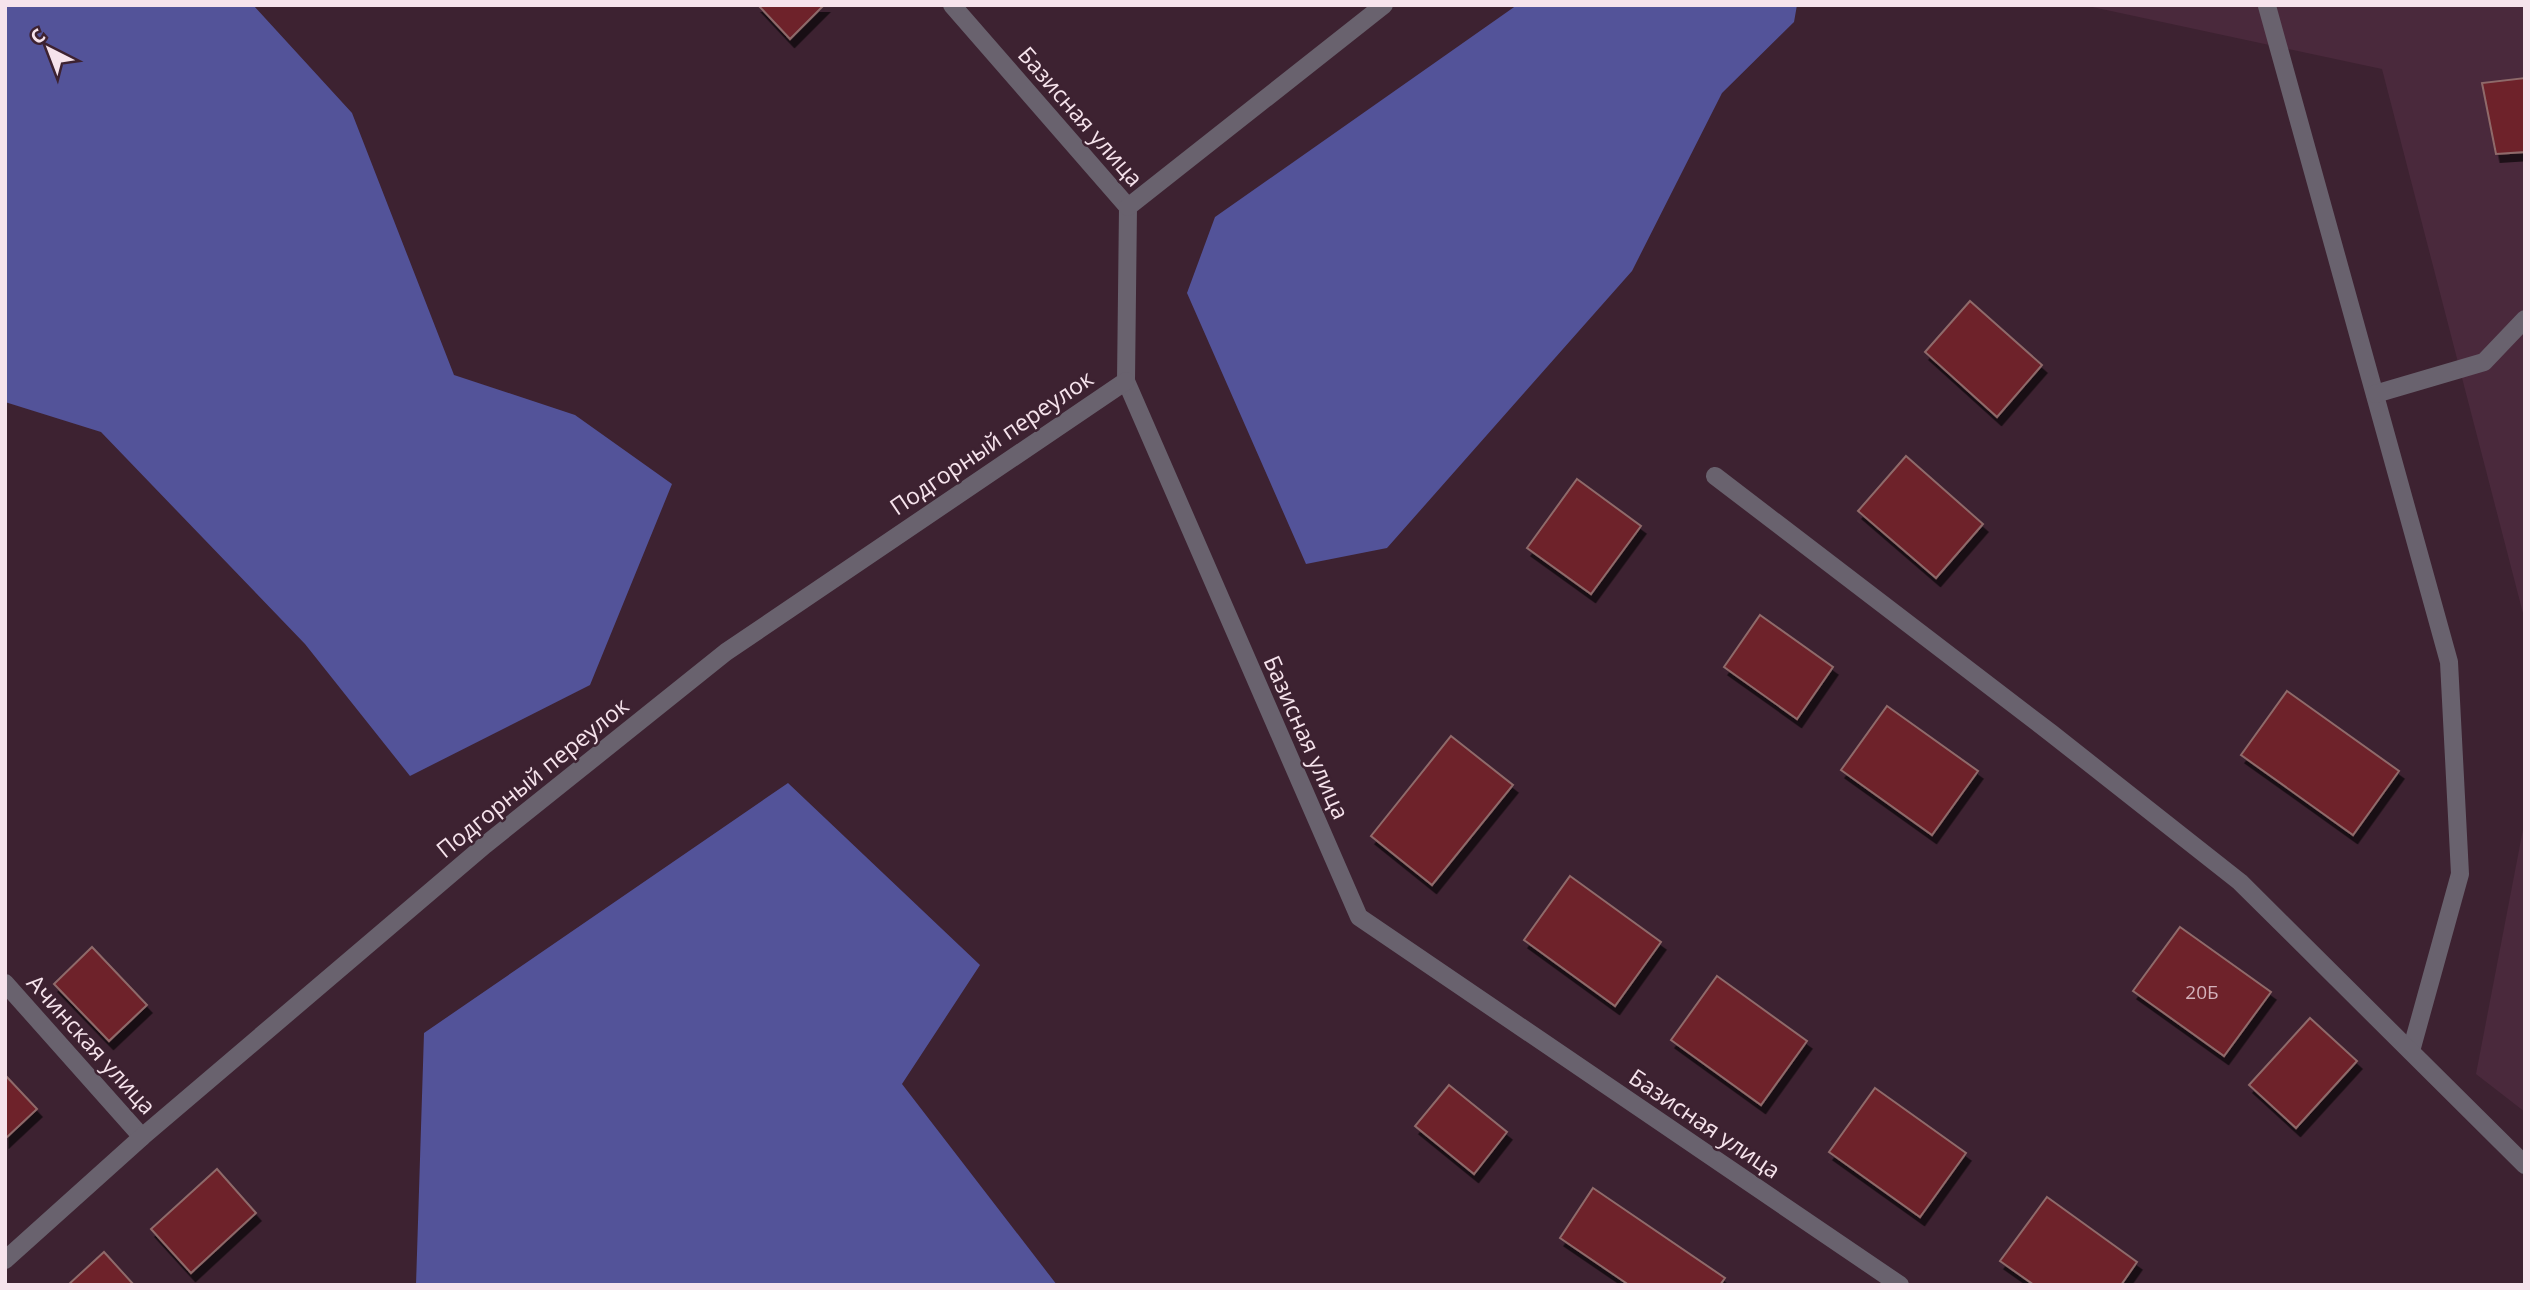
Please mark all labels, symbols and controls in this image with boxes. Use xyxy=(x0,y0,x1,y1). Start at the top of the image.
north arrow xyxy=(14,14,84,84)
text: С xyxy=(24,23,51,50)
street label: Базисная улица xyxy=(1011,39,1151,193)
street label: Подгорный переулок xyxy=(883,362,1099,522)
street label: Базисная улица xyxy=(1257,650,1357,824)
street label: Подгорный переулок xyxy=(429,689,635,865)
street label: Ачинская улица xyxy=(20,967,164,1121)
house number: 20Б xyxy=(2185,979,2219,1005)
street label: Базисная улица xyxy=(1623,1060,1787,1186)

